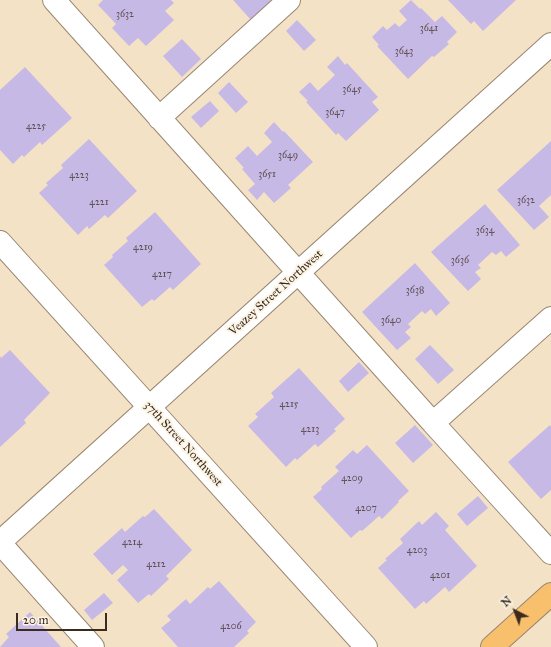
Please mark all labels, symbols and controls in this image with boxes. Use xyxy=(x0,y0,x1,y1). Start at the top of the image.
house number: 3632 xyxy=(116,9,134,21)
house number: 3641 xyxy=(420,23,438,35)
house number: 3643 xyxy=(395,46,413,58)
house number: 3645 xyxy=(342,84,362,96)
house number: 3647 xyxy=(325,107,345,119)
house number: 4225 xyxy=(26,121,46,133)
house number: 3649 xyxy=(278,150,298,162)
house number: 3651 xyxy=(258,169,276,181)
house number: 4223 xyxy=(69,170,89,182)
house number: 3632 xyxy=(517,195,535,207)
house number: 4221 xyxy=(89,197,109,209)
house number: 3634 xyxy=(476,225,494,237)
house number: 4219 xyxy=(133,242,153,254)
street label: Veazey Street Northwest xyxy=(226,247,326,339)
house number: 3636 xyxy=(451,255,469,267)
house number: 4217 xyxy=(152,269,172,281)
house number: 3638 xyxy=(406,285,424,297)
house number: 3640 xyxy=(381,315,401,327)
street label: 37th Street Northwest xyxy=(141,398,225,490)
house number: 4215 xyxy=(279,399,299,411)
house number: 4213 xyxy=(301,424,319,436)
house number: 4209 xyxy=(341,473,363,485)
house number: 4207 xyxy=(355,503,377,515)
house number: 4214 xyxy=(122,537,142,549)
house number: 4203 xyxy=(407,545,427,557)
house number: 4212 xyxy=(146,559,166,571)
house number: 4201 xyxy=(430,570,450,582)
north arrow xyxy=(495,591,535,631)
text: N xyxy=(499,594,514,610)
scale bar xyxy=(18,605,109,631)
text: 20 m xyxy=(23,613,49,627)
house number: 4206 xyxy=(220,621,242,633)

